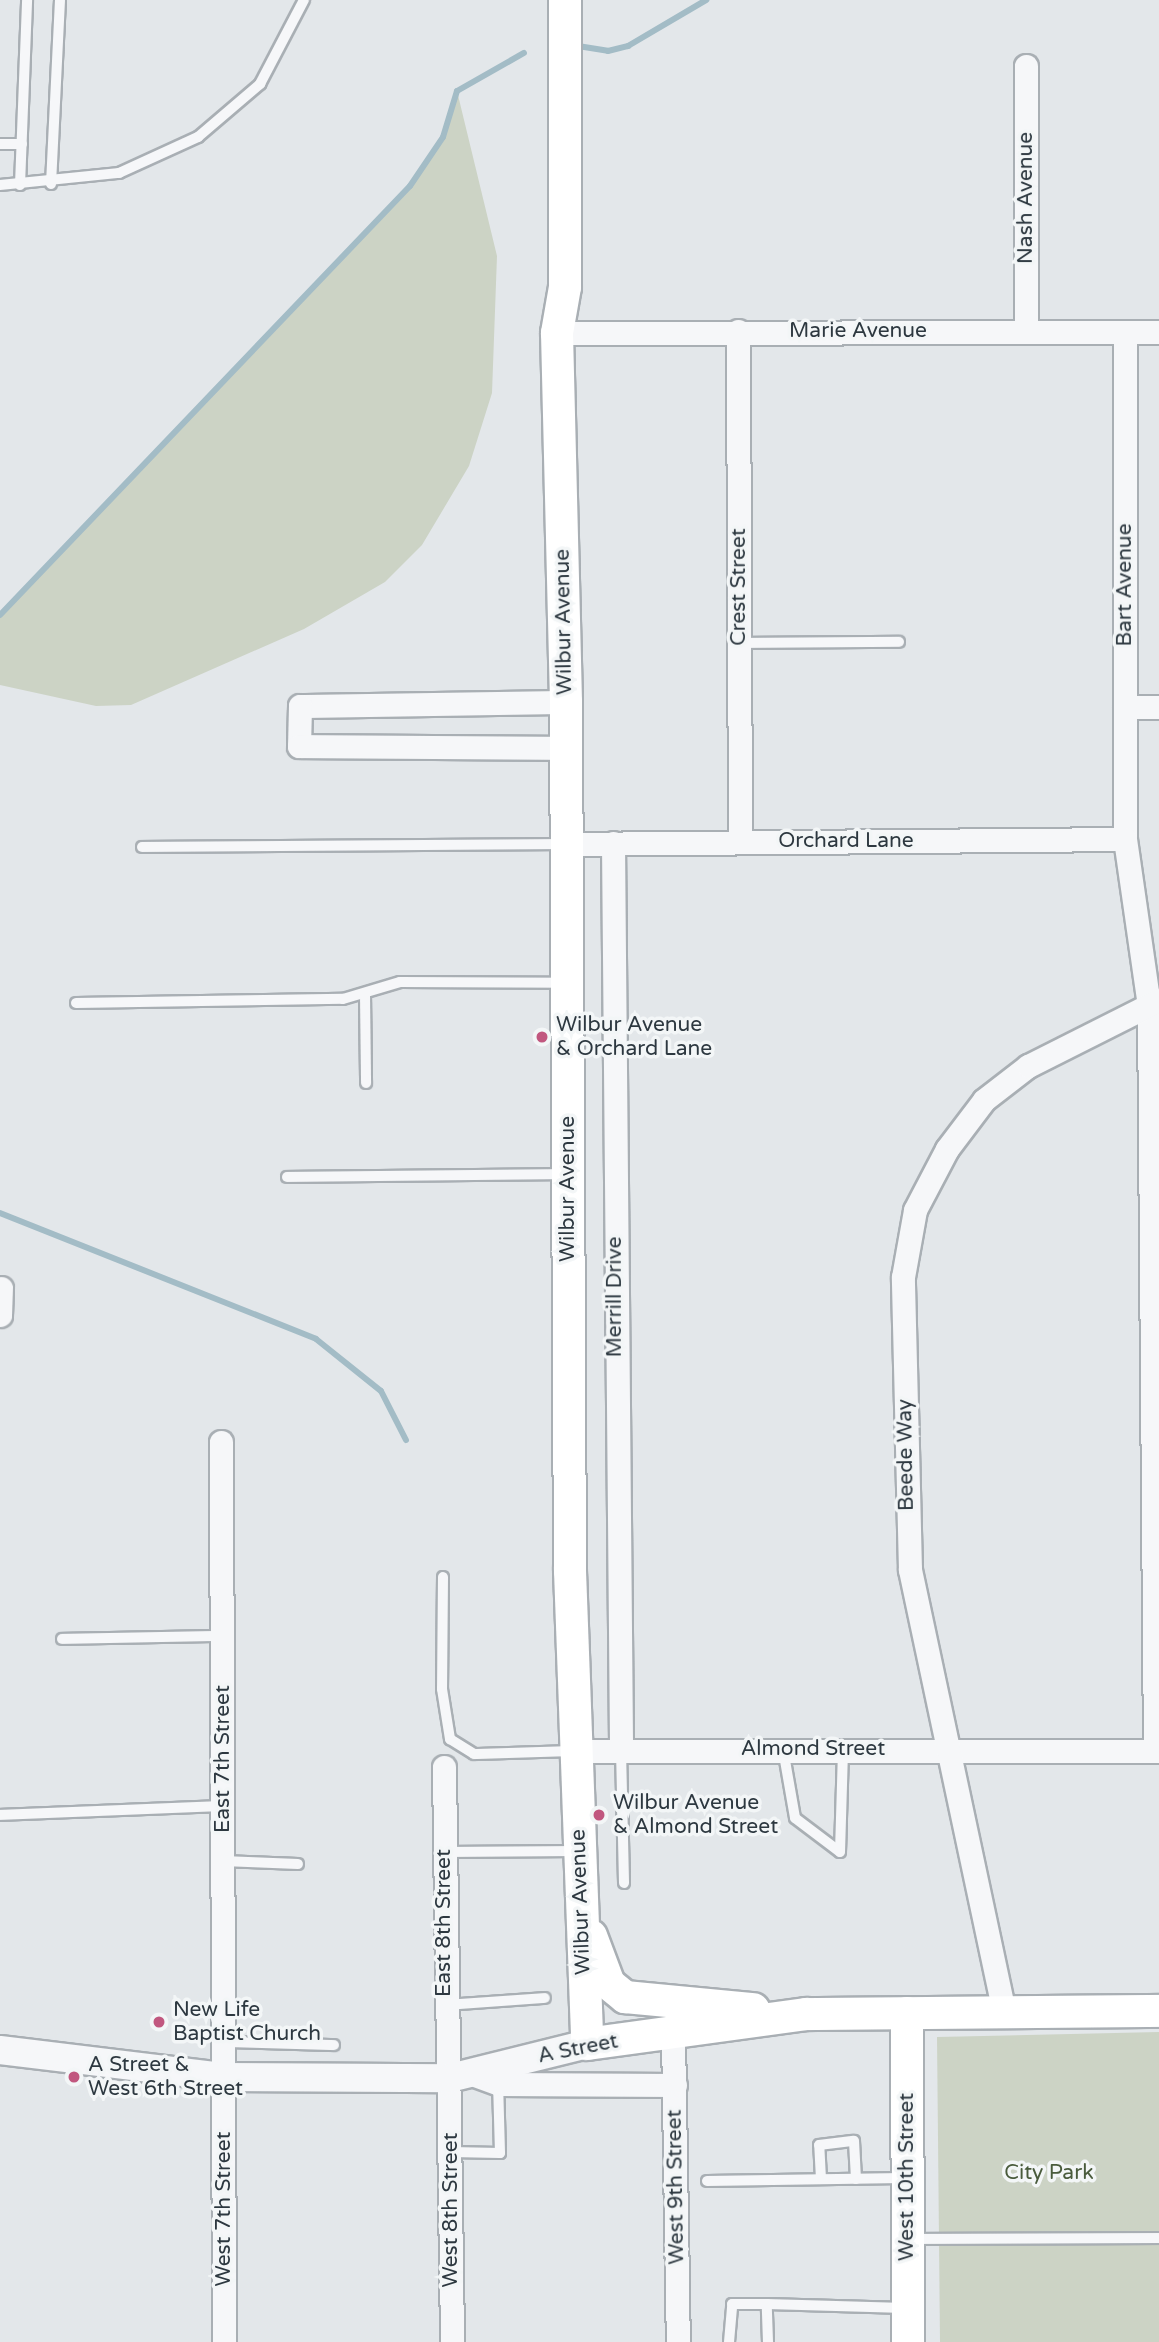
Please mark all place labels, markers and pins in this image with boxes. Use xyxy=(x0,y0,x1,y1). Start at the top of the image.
place label: Wilbur Avenue & Orchard Lane xyxy=(556,1012,712,1062)
marker: Wilbur Avenue & Orchard Lane xyxy=(534,1029,550,1045)
place label: Wilbur Avenue & Almond Street xyxy=(613,1790,778,1840)
marker: Wilbur Avenue & Almond Street xyxy=(591,1807,607,1823)
place label: New Life Baptist Church xyxy=(173,1997,321,2047)
marker: New Life Baptist Church xyxy=(151,2014,167,2030)
place label: A Street & West 6th Street xyxy=(88,2052,243,2102)
marker: A Street & West 6th Street xyxy=(66,2069,82,2085)

